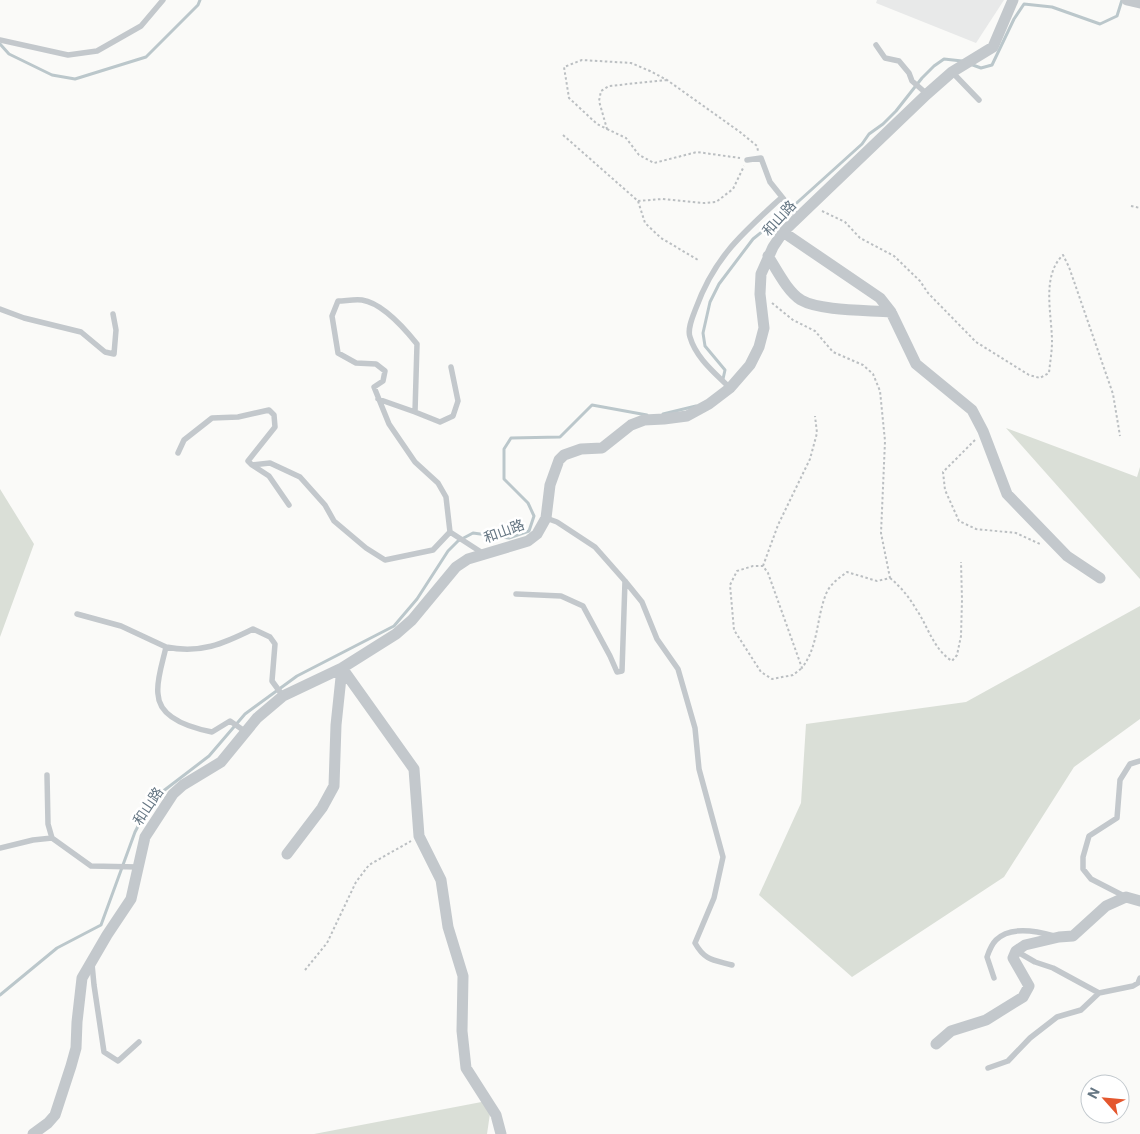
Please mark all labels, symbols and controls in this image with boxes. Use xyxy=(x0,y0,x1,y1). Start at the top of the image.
street label: 和山路 xyxy=(759,197,799,239)
street label: 和山路 xyxy=(482,516,526,546)
street label: 和山路 xyxy=(130,784,166,828)
north arrow xyxy=(1080,1074,1130,1124)
text: N xyxy=(1084,1085,1103,1101)

